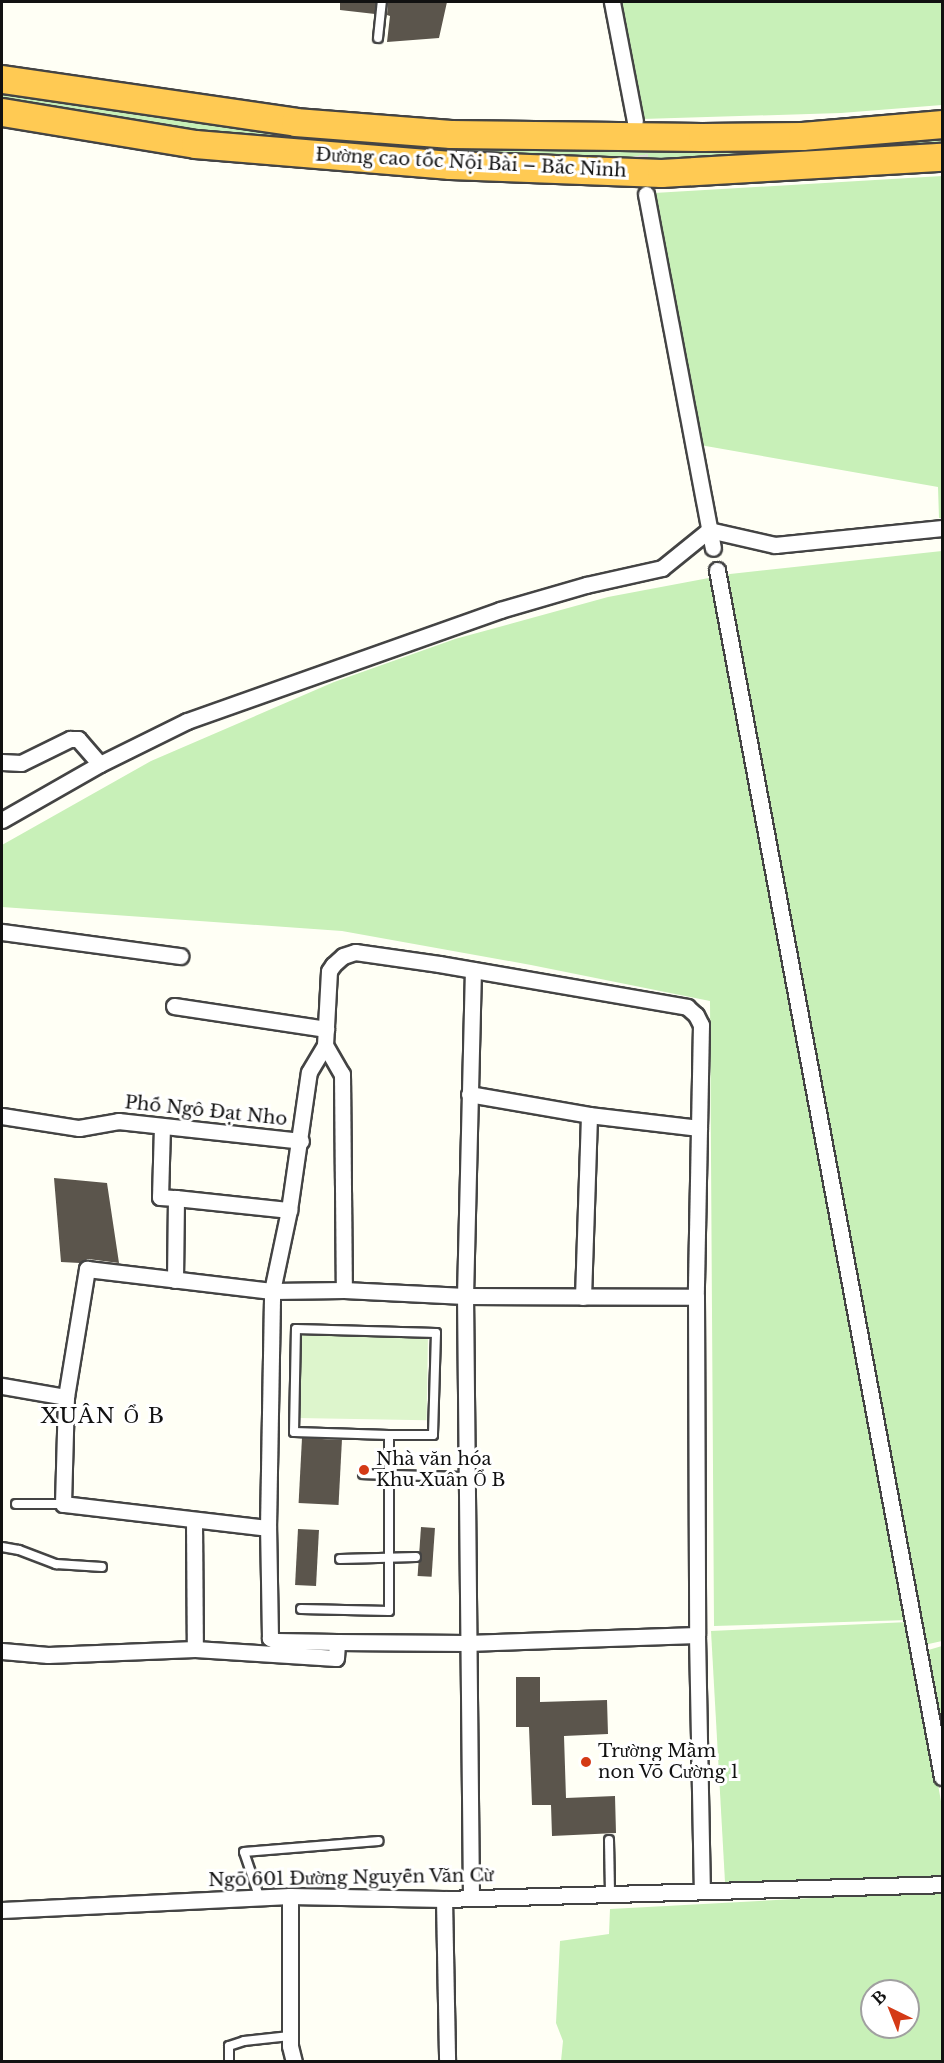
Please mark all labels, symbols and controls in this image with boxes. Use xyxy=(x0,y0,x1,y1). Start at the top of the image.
street label: Đường cao tốc Nội Bài – Bắc Ninh xyxy=(315,144,627,182)
street label: Phố Ngô Đạt Nho xyxy=(124,1092,288,1130)
district label: XUÂN Ổ B xyxy=(41,1403,165,1429)
place label: Nhà văn hóa Khu Xuân Ổ B xyxy=(376,1449,506,1492)
marker: Nhà văn hóa Khu Xuân Ổ B xyxy=(357,1463,371,1477)
place label: Trường Mầm non Võ Cường 1 xyxy=(598,1741,739,1784)
marker: Trường Mầm non Võ Cường 1 xyxy=(579,1755,593,1769)
street label: Ngõ 601 Đường Nguyễn Văn Cừ xyxy=(208,1865,494,1891)
north arrow xyxy=(860,1979,920,2039)
text: B xyxy=(868,1986,891,2009)

